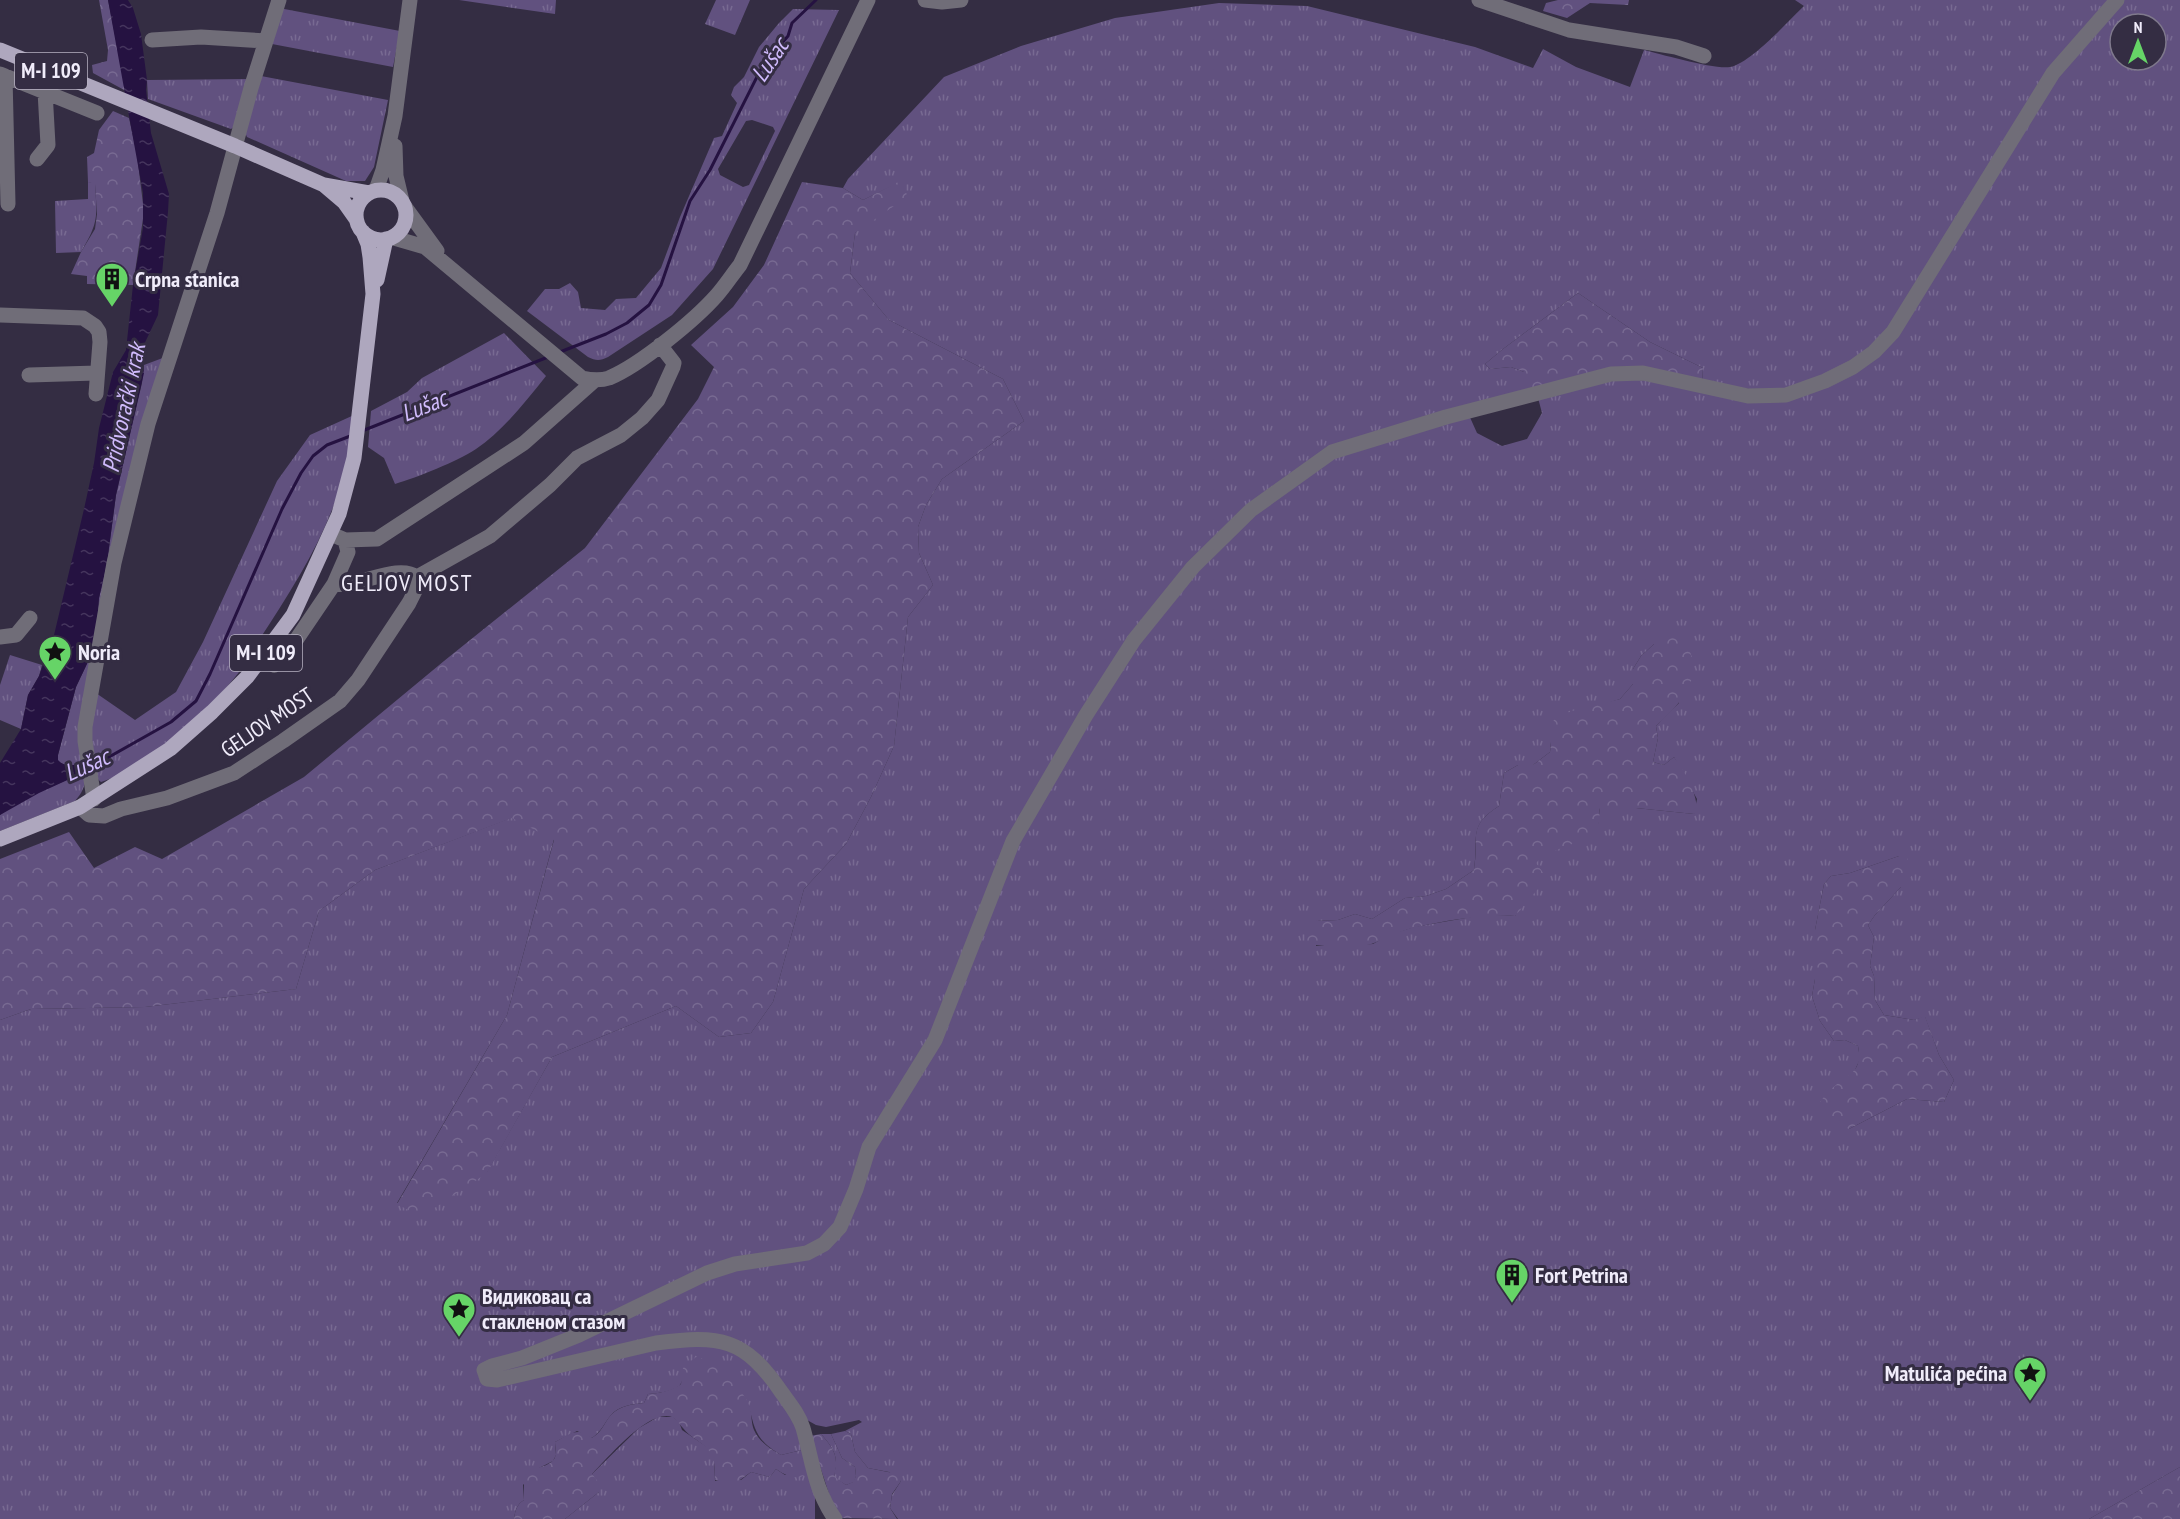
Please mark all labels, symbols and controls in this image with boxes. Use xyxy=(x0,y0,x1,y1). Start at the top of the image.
north arrow xyxy=(2108,12,2168,72)
text: N xyxy=(2134,17,2142,37)
water label: Lušac xyxy=(744,30,797,88)
road number: M-I 109 xyxy=(15,53,87,89)
building icon: Crpna stanica xyxy=(94,261,130,308)
place label: Crpna stanica xyxy=(135,265,239,293)
water label: Pridvorački krak xyxy=(95,338,153,475)
water label: Lušac xyxy=(397,382,453,429)
district label: GELJOV MOST xyxy=(341,567,473,598)
place icon: Noria xyxy=(37,634,73,681)
road number: M-I 109 xyxy=(230,635,302,671)
place label: Noria xyxy=(78,638,120,666)
street label: GELJOV MOST xyxy=(215,681,319,763)
water label: Lušac xyxy=(59,740,116,788)
building icon: Fort Petrina xyxy=(1494,1257,1530,1304)
place label: Fort Petrina xyxy=(1535,1261,1628,1289)
place label: Видиковац са стакленом стазом xyxy=(482,1282,626,1335)
place icon: Видиковац са стакленом стазом xyxy=(441,1291,477,1338)
place icon: Matulića pećina xyxy=(2012,1355,2048,1402)
place label: Matulića pećina xyxy=(1885,1359,2007,1387)

